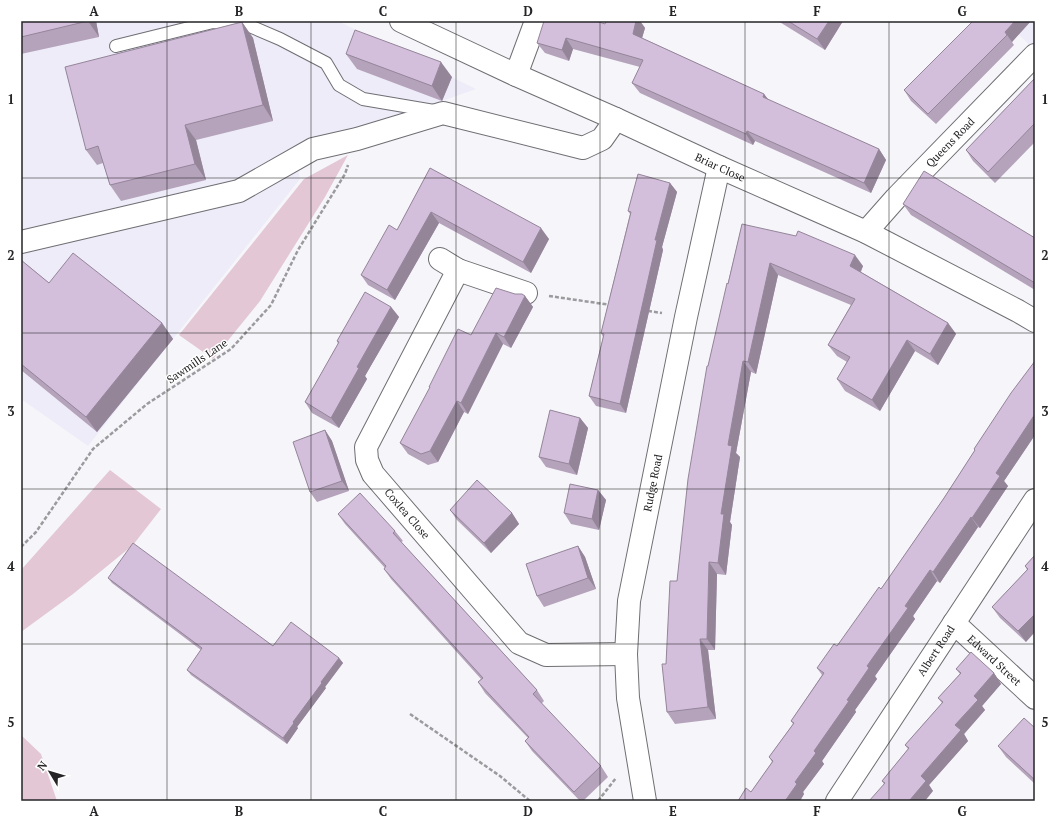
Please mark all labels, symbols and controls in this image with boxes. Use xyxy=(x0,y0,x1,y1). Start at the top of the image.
text: A xyxy=(89,2,99,20)
text: B xyxy=(235,2,243,20)
text: C xyxy=(379,2,387,20)
text: D xyxy=(523,2,533,20)
text: E xyxy=(669,2,677,20)
text: F xyxy=(813,2,821,20)
text: G xyxy=(957,2,967,20)
text: 1 xyxy=(7,90,15,108)
text: 1 xyxy=(1041,90,1049,108)
street label: Queens Road xyxy=(923,114,978,170)
street label: Briar Close xyxy=(693,150,748,185)
text: 2 xyxy=(7,246,15,264)
text: 2 xyxy=(1041,246,1049,264)
street label: Sawmills Lane xyxy=(164,335,230,386)
text: 3 xyxy=(7,402,15,420)
text: 3 xyxy=(1041,402,1049,420)
street label: Rudge Road xyxy=(640,453,665,513)
street label: Coxlea Close xyxy=(381,485,433,542)
text: 4 xyxy=(7,557,15,575)
text: 4 xyxy=(1041,557,1049,575)
street label: Albert Road xyxy=(914,623,958,679)
street label: Edward Street xyxy=(964,632,1024,689)
text: 5 xyxy=(7,713,15,731)
text: 5 xyxy=(1041,713,1049,731)
north arrow xyxy=(30,752,70,792)
text: N xyxy=(34,758,51,773)
text: A xyxy=(89,802,99,820)
text: B xyxy=(235,802,243,820)
text: C xyxy=(379,802,387,820)
text: D xyxy=(523,802,533,820)
text: E xyxy=(669,802,677,820)
text: F xyxy=(813,802,821,820)
text: G xyxy=(957,802,967,820)

